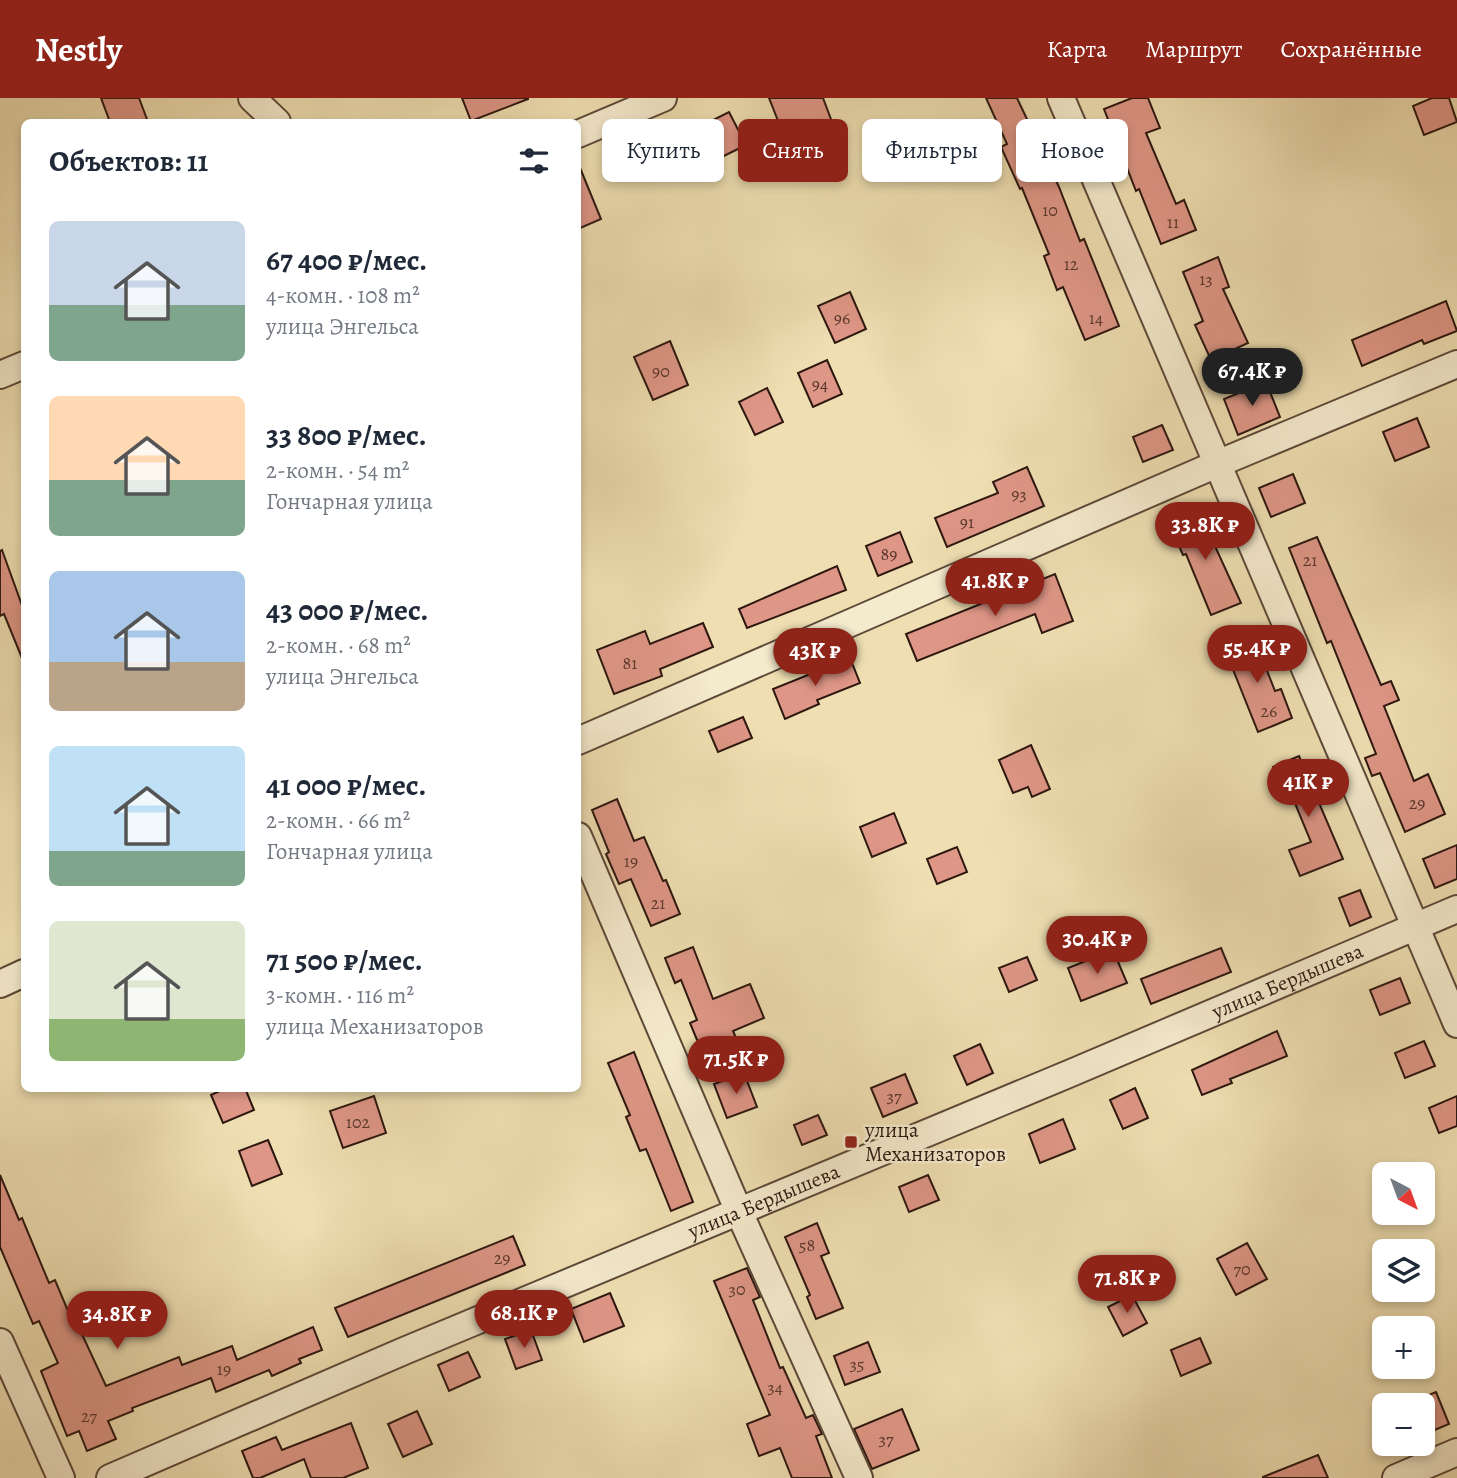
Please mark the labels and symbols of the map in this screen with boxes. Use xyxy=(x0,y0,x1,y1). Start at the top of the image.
house number: 10 xyxy=(1042,198,1058,222)
house number: 11 xyxy=(1167,210,1179,234)
house number: 12 xyxy=(1064,252,1079,276)
house number: 13 xyxy=(1199,267,1213,291)
house number: 96 xyxy=(834,306,850,330)
house number: 14 xyxy=(1089,306,1103,330)
pin: 67.4K ₽ xyxy=(1187,348,1317,408)
house number: 90 xyxy=(652,359,670,383)
house number: 94 xyxy=(812,372,828,396)
house number: 93 xyxy=(1011,482,1027,506)
pin: 33.8K ₽ xyxy=(1140,503,1270,562)
house number: 91 xyxy=(960,510,974,534)
house number: 89 xyxy=(881,542,897,566)
house number: 21 xyxy=(1303,548,1317,572)
pin: 41.8K ₽ xyxy=(930,559,1060,618)
pin: 55.4K ₽ xyxy=(1192,626,1322,685)
pin: 43K ₽ xyxy=(766,628,864,688)
house number: 81 xyxy=(623,651,637,675)
house number: 26 xyxy=(1261,699,1277,723)
pin: 41K ₽ xyxy=(1259,760,1357,819)
house number: 29 xyxy=(1409,791,1425,815)
house number: 19 xyxy=(624,849,638,873)
house number: 21 xyxy=(651,891,665,915)
pin: 30.4K ₽ xyxy=(1032,916,1162,976)
street label: улица Бердышева xyxy=(1207,936,1368,1026)
pin: 71.5K ₽ xyxy=(671,1037,801,1096)
house number: 37 xyxy=(886,1084,902,1108)
house number: 102 xyxy=(346,1110,371,1134)
place label: улица Механизаторов xyxy=(864,1116,1006,1168)
marker: улица Механизаторов xyxy=(843,1134,859,1150)
street label: улица Бердышева xyxy=(683,1157,844,1245)
north arrow xyxy=(1372,1162,1435,1225)
house number: 58 xyxy=(799,1233,815,1257)
house number: 29 xyxy=(494,1246,510,1270)
pin: 71.8K ₽ xyxy=(1062,1256,1192,1315)
house number: 70 xyxy=(1233,1257,1251,1281)
house number: 30 xyxy=(728,1277,746,1301)
pin: 68.1K ₽ xyxy=(459,1290,589,1350)
pin: 34.8K ₽ xyxy=(52,1292,182,1351)
house number: 35 xyxy=(849,1352,865,1376)
house number: 19 xyxy=(217,1357,231,1381)
house number: 34 xyxy=(767,1375,783,1399)
house number: 27 xyxy=(81,1404,97,1428)
house number: 37 xyxy=(878,1427,894,1451)

